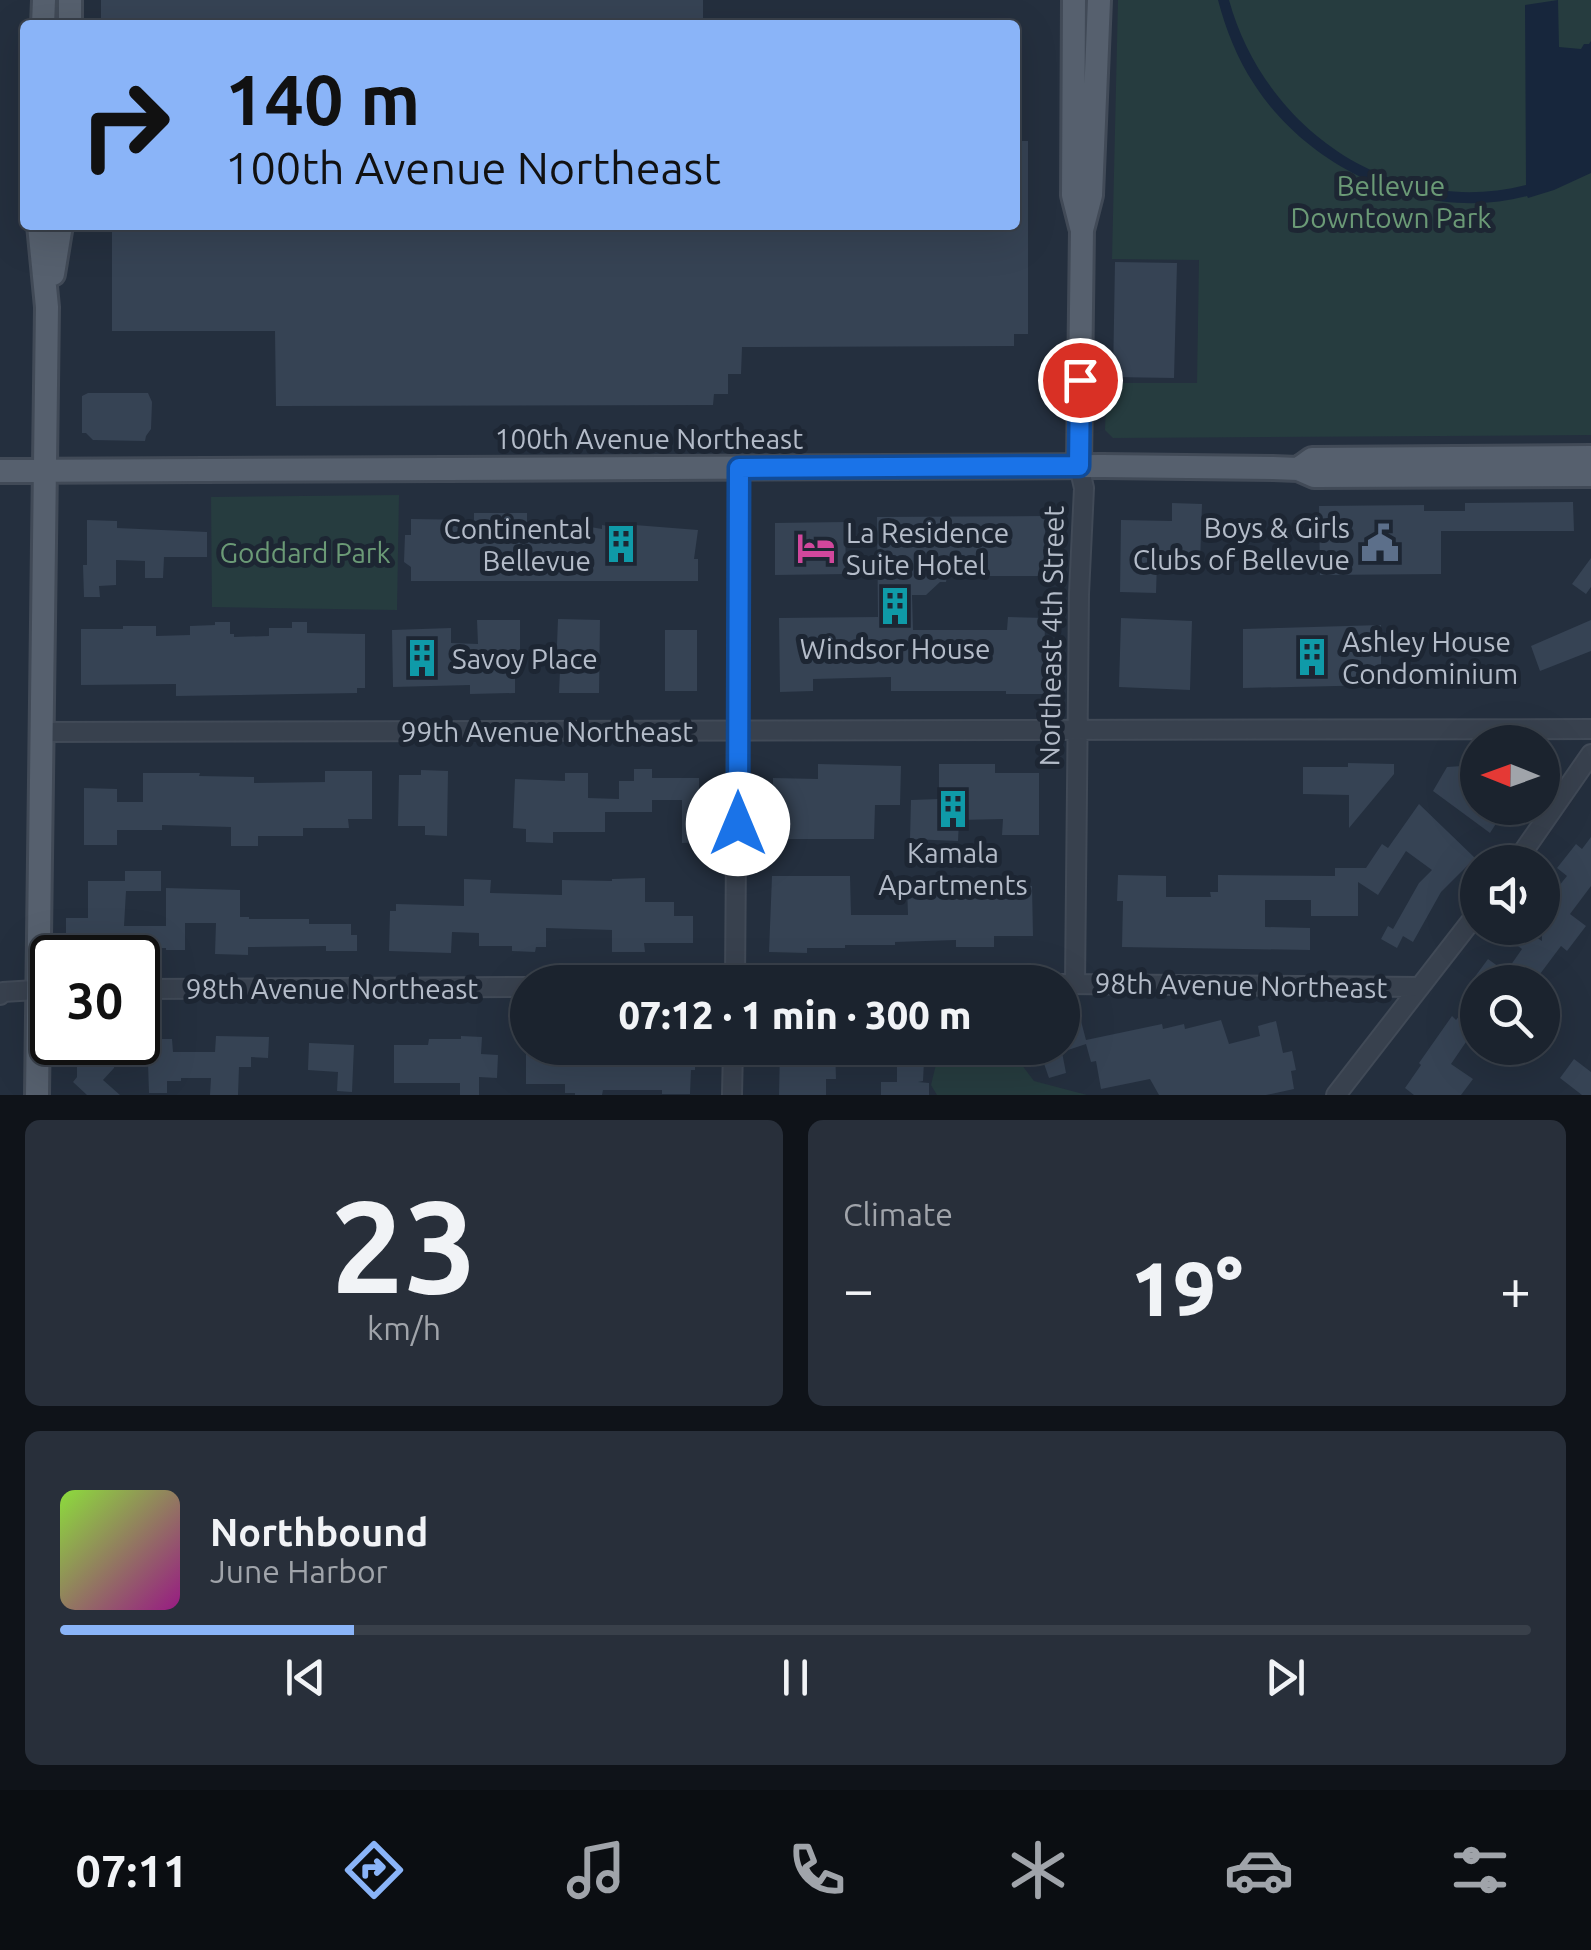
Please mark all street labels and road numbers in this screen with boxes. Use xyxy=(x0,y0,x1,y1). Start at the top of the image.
street label: 100th Avenue Northeast xyxy=(495,423,803,454)
street label: Northeast 4th Street xyxy=(1033,505,1069,767)
street label: 99th Avenue Northeast xyxy=(401,716,693,747)
street label: 98th Avenue Northeast xyxy=(1094,967,1388,1003)
street label: 98th Avenue Northeast xyxy=(186,973,478,1004)

